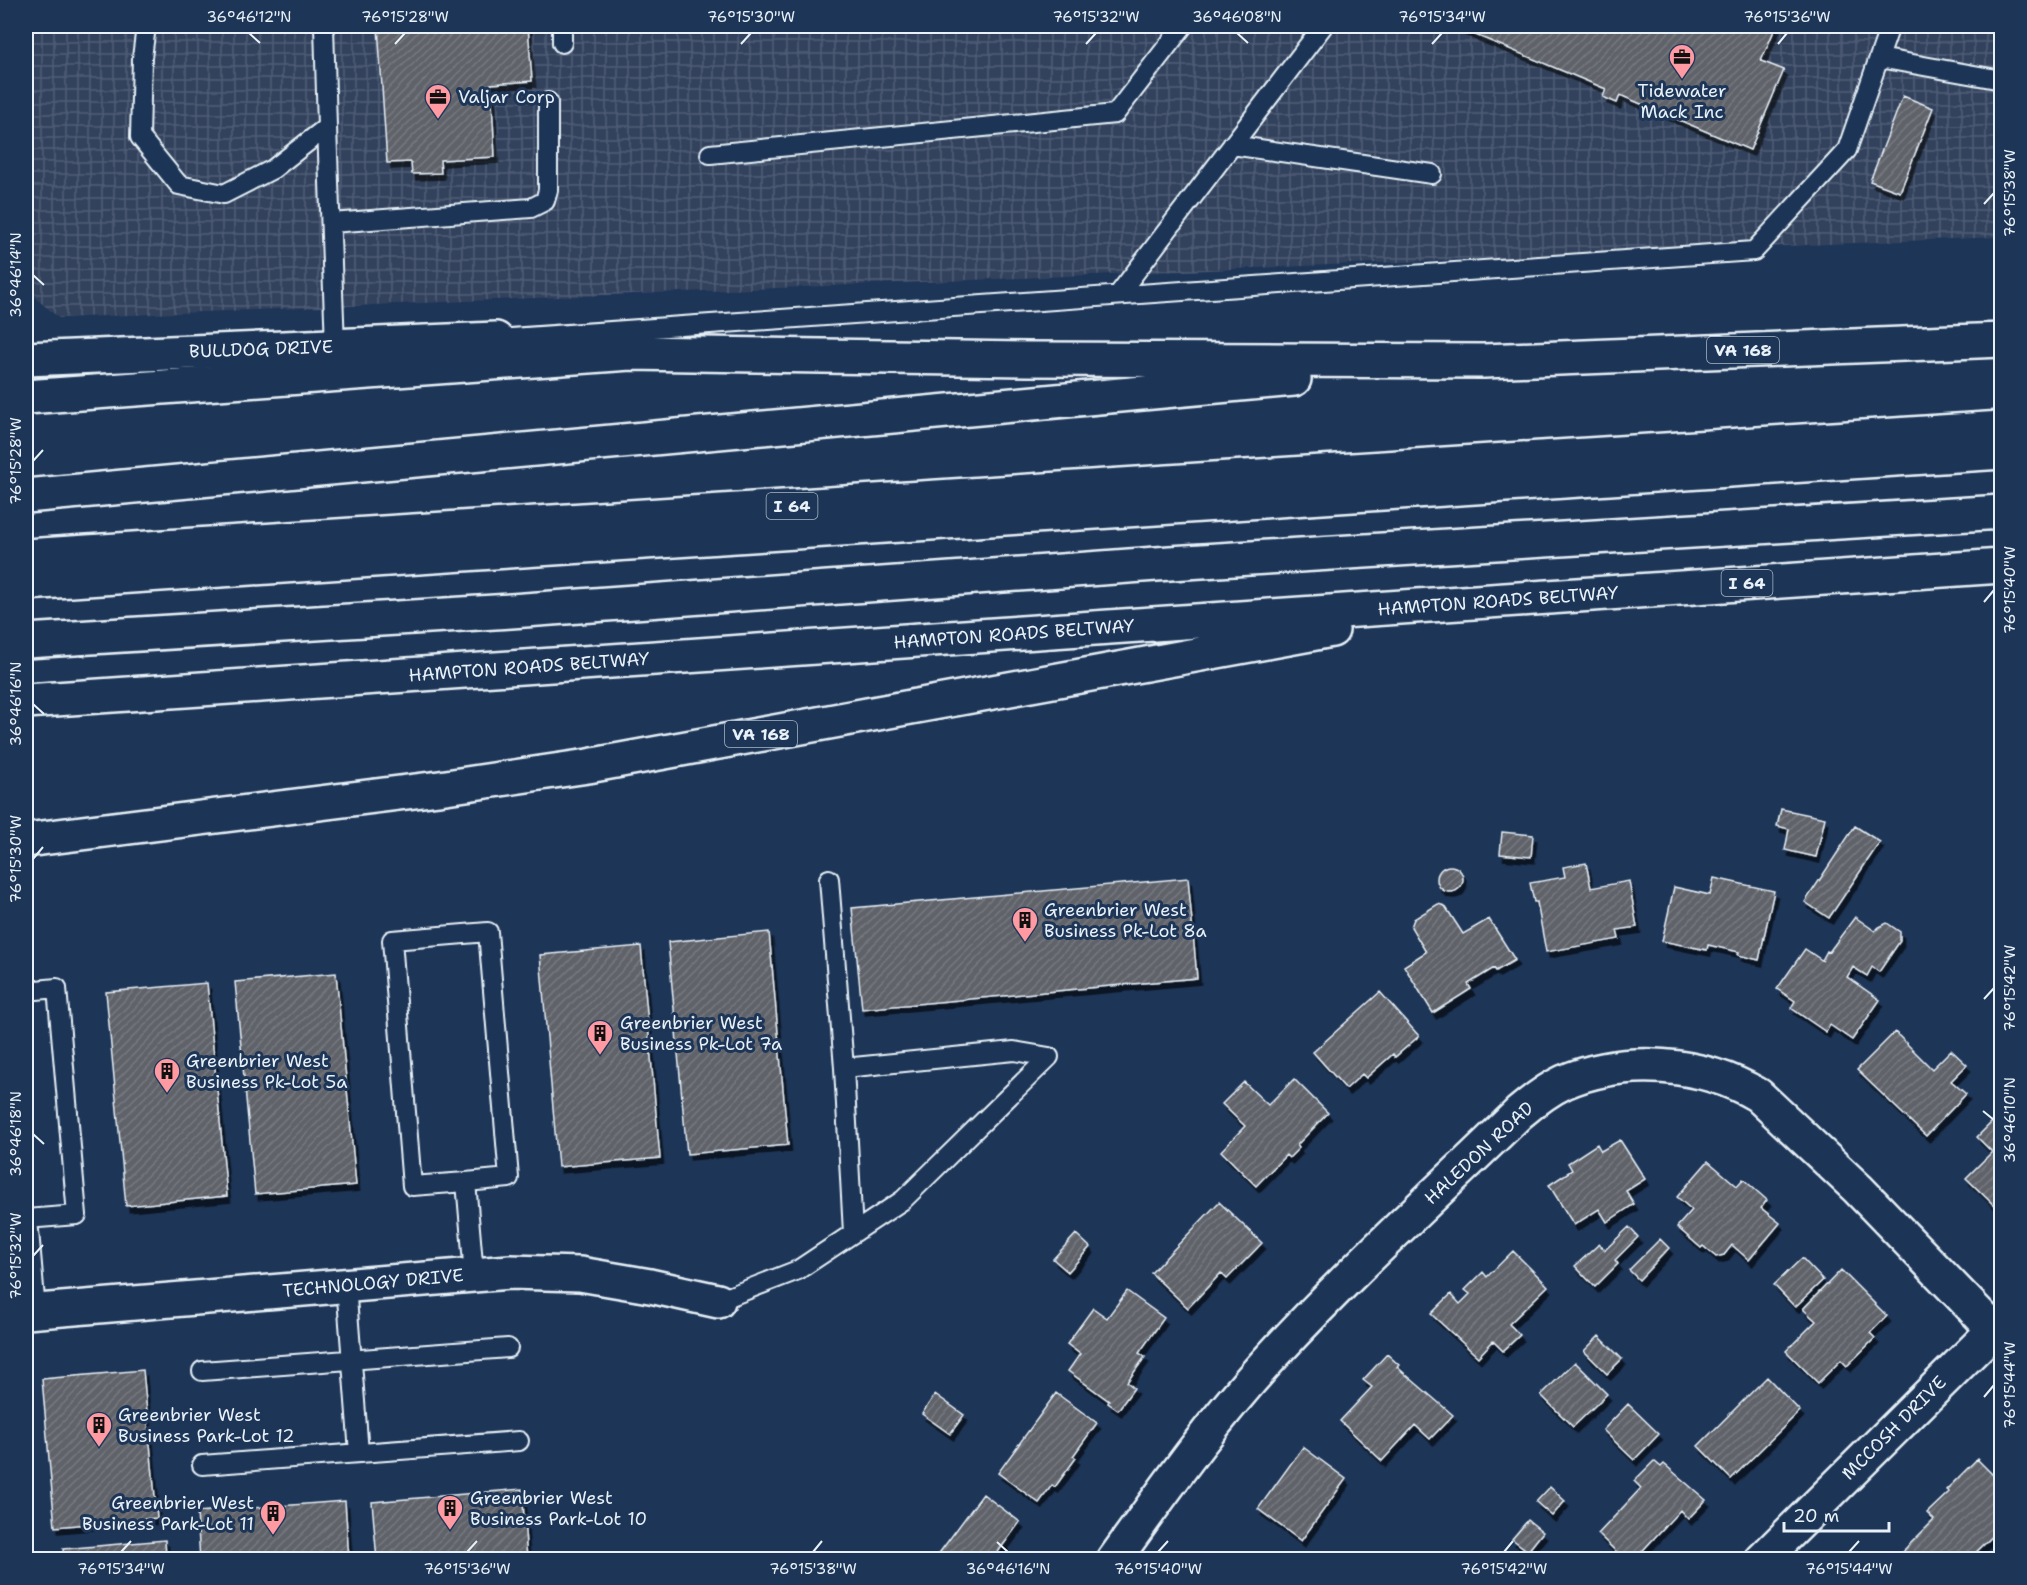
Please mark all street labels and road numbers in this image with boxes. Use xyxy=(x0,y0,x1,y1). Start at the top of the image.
street label: BULLDOG DRIVE xyxy=(189,334,333,364)
road number: VA 168 xyxy=(1707,337,1779,363)
road number: I 64 xyxy=(766,493,818,519)
road number: I 64 xyxy=(1722,570,1772,596)
street label: HAMPTON ROADS BELTWAY xyxy=(1377,581,1619,621)
street label: HAMPTON ROADS BELTWAY xyxy=(893,614,1135,654)
street label: HAMPTON ROADS BELTWAY xyxy=(408,647,650,687)
road number: VA 168 xyxy=(725,721,797,747)
street label: HALEDON ROAD xyxy=(1419,1096,1539,1210)
street label: TECHNOLOGY DRIVE xyxy=(281,1263,465,1303)
street label: MCCOSH DRIVE xyxy=(1837,1371,1951,1485)

